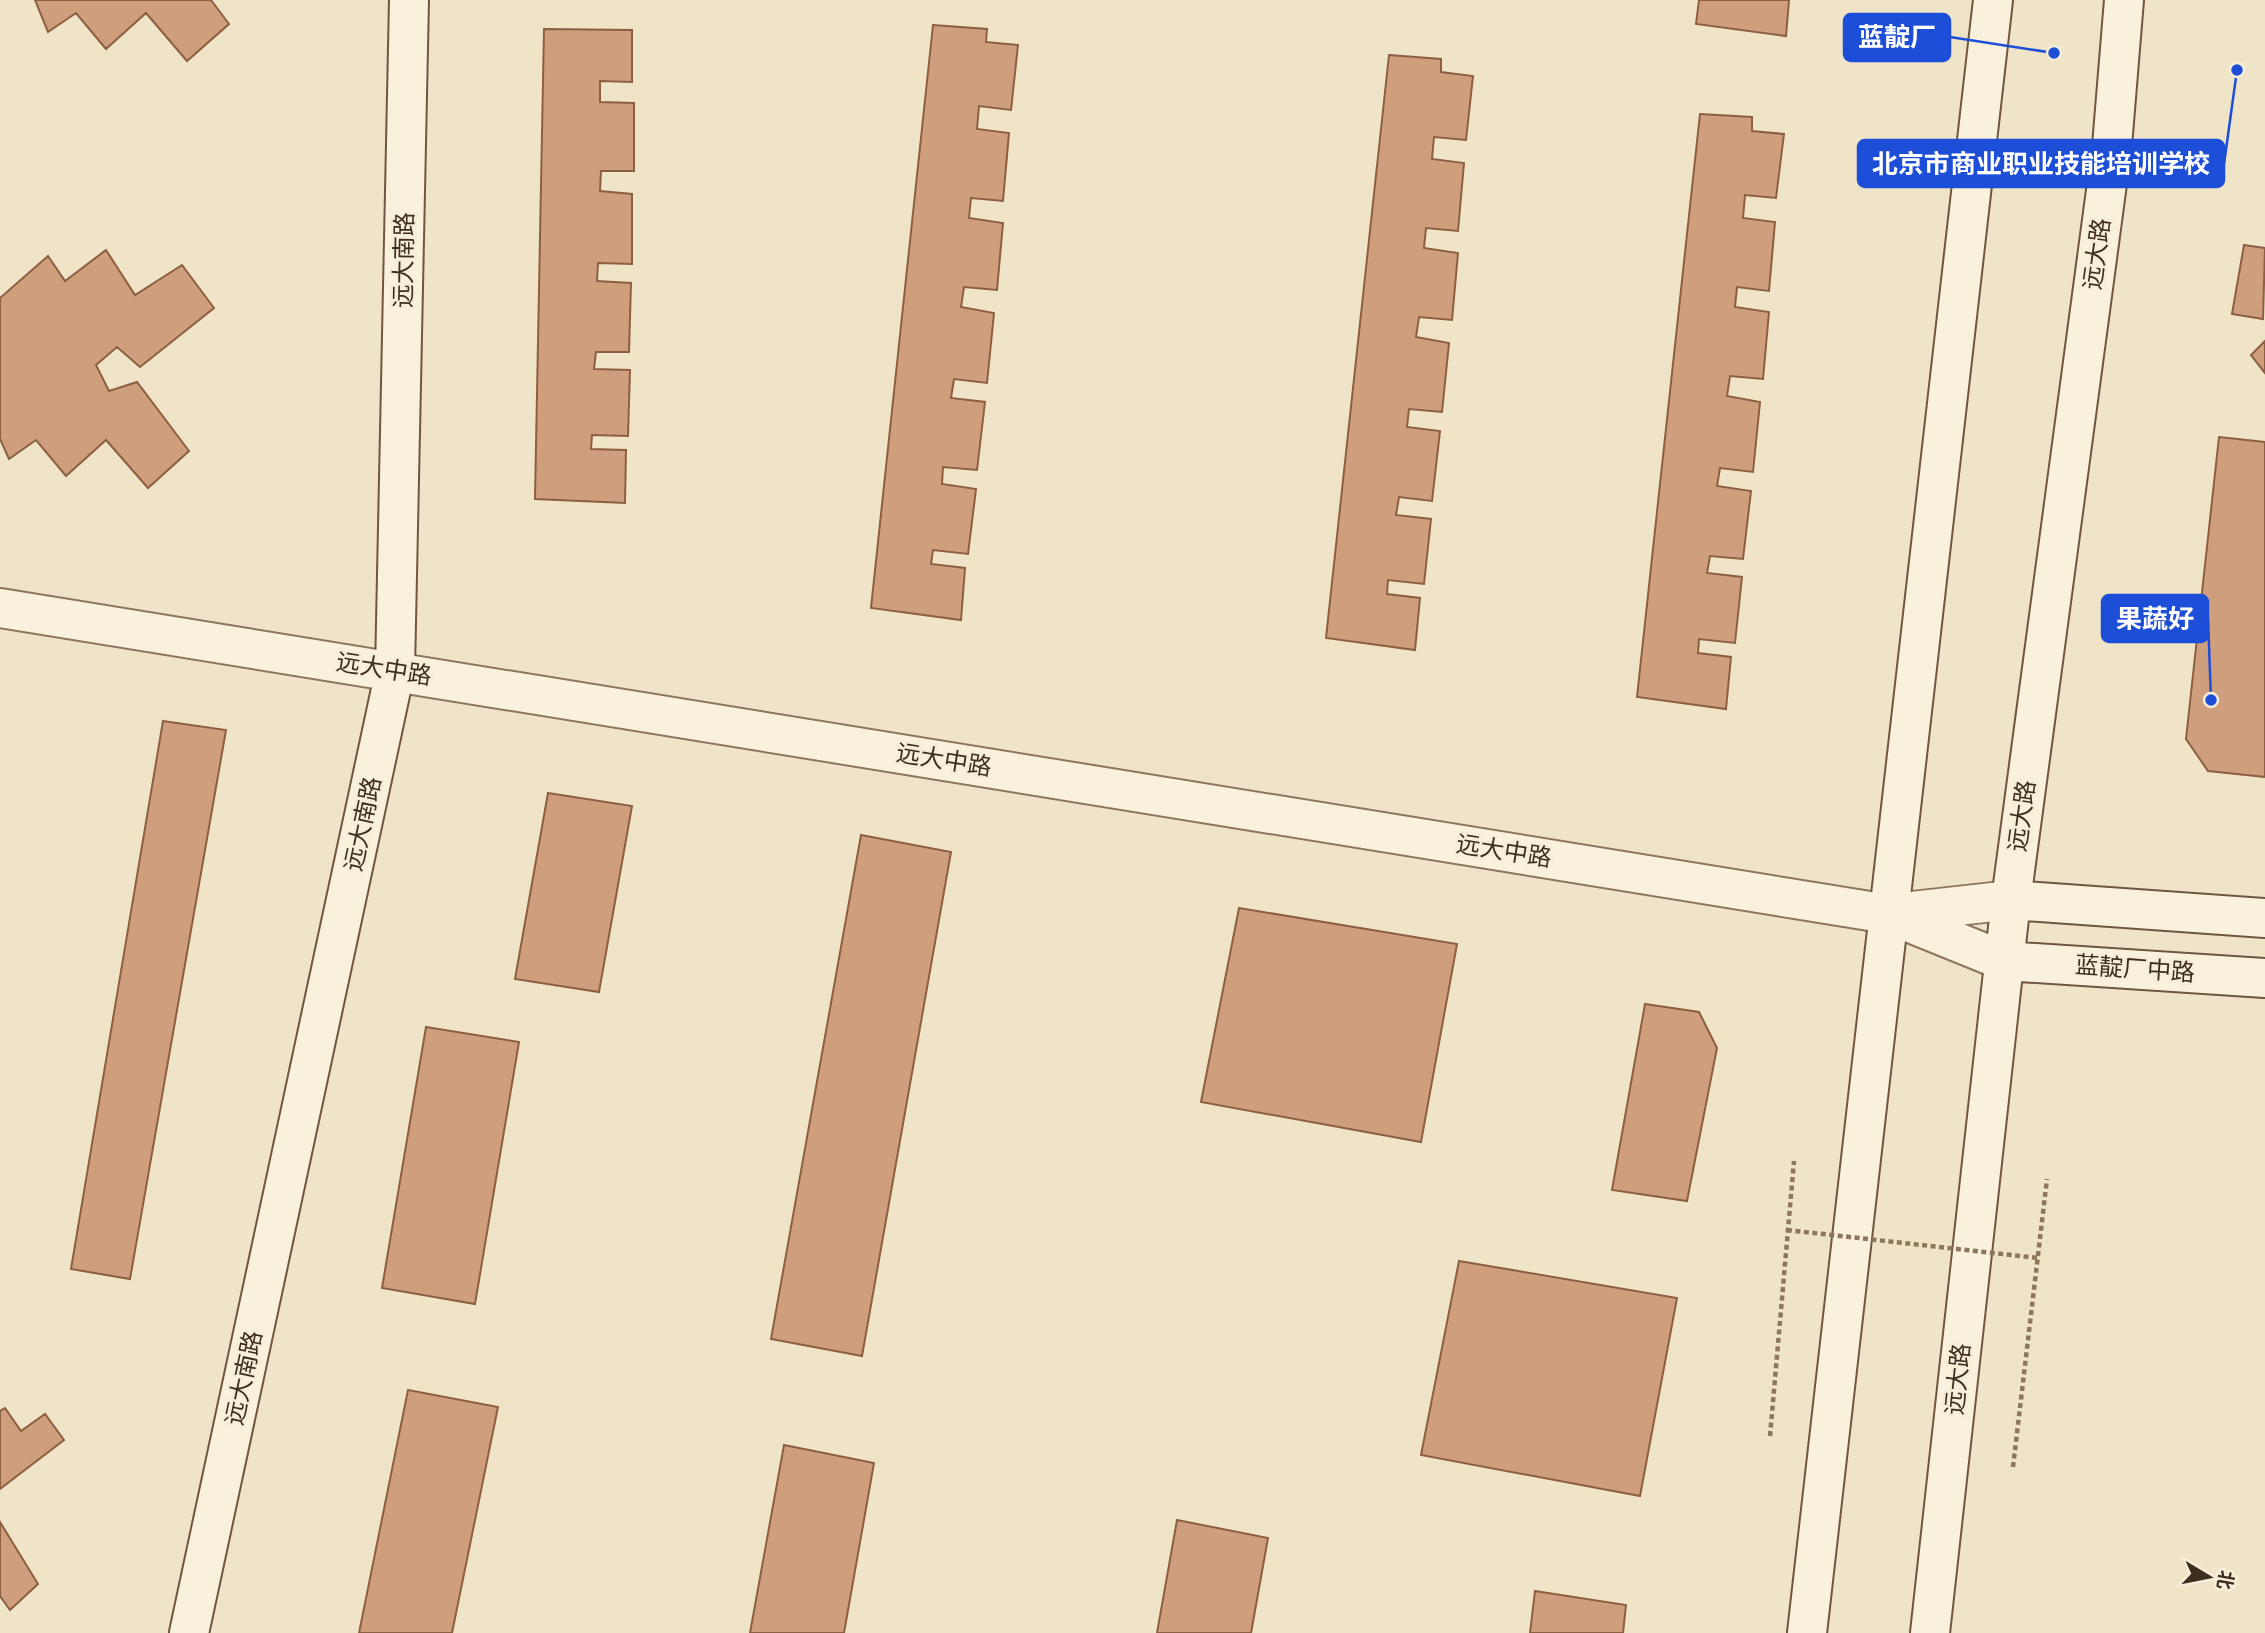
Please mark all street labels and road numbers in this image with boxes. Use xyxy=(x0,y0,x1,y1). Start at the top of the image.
street label: 远大南路 xyxy=(390,212,418,308)
street label: 远大路 xyxy=(2079,217,2115,291)
street label: 远大中路 xyxy=(335,649,433,689)
street label: 远大中路 xyxy=(895,740,993,780)
street label: 远大南路 xyxy=(340,774,386,874)
street label: 远大路 xyxy=(2004,779,2040,853)
street label: 远大中路 xyxy=(1455,831,1553,871)
street label: 蓝靛厂中路 xyxy=(2074,952,2196,986)
street label: 远大南路 xyxy=(221,1328,267,1428)
street label: 远大路 xyxy=(1941,1342,1975,1416)

